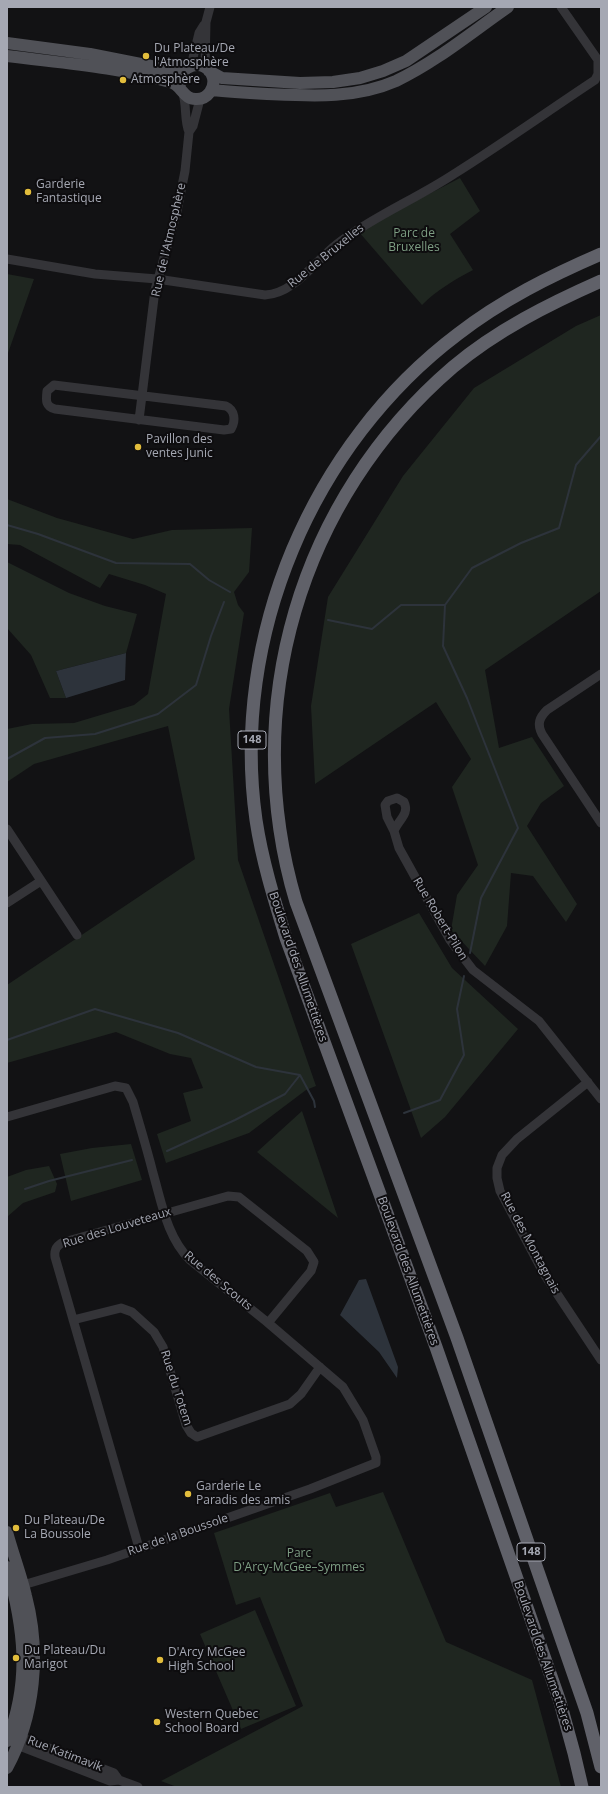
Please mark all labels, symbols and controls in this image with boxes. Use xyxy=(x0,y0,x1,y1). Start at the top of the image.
place label: Du Plateau/De l'Atmosphère xyxy=(154,42,235,70)
marker: Du Plateau/De l'Atmosphère xyxy=(141,51,151,61)
place label: Atmosphère xyxy=(131,73,200,87)
marker: Atmosphère xyxy=(118,75,128,85)
place label: Garderie Fantastique xyxy=(36,178,102,206)
street label: Rue de l'Atmosphère xyxy=(149,182,189,298)
marker: Garderie Fantastique xyxy=(23,187,33,197)
street label: Rue de Bruxelles xyxy=(285,221,367,291)
park label: Parc de Bruxelles xyxy=(388,227,440,255)
place label: Pavillon des ventes Junic xyxy=(146,433,213,461)
marker: Pavillon des ventes Junic xyxy=(133,442,143,452)
road number: 148 xyxy=(238,731,266,749)
street label: Rue Robert-Pilon xyxy=(410,875,470,963)
street label: Boulevard des Allumettières xyxy=(266,890,330,1044)
street label: Rue des Montagnais xyxy=(497,1190,563,1296)
street label: Boulevard des Allumettières xyxy=(374,1195,442,1347)
street label: Rue des Louveteaux xyxy=(61,1205,173,1251)
street label: Rue des Scouts xyxy=(181,1248,255,1314)
street label: Rue du Totem xyxy=(157,1348,195,1428)
place label: Garderie Le Paradis des amis xyxy=(196,1480,290,1508)
marker: Garderie Le Paradis des amis xyxy=(183,1489,193,1499)
street label: Rue de la Boussole xyxy=(126,1511,230,1559)
place label: Du Plateau/De La Boussole xyxy=(24,1514,105,1542)
marker: Du Plateau/De La Boussole xyxy=(11,1523,21,1533)
road number: 148 xyxy=(517,1543,545,1561)
park label: Parc D'Arcy-McGee–Symmes xyxy=(233,1547,365,1575)
street label: Boulevard des Allumettières xyxy=(511,1579,575,1733)
place label: Du Plateau/Du Marigot xyxy=(24,1644,106,1672)
place label: D'Arcy McGee High School xyxy=(168,1646,245,1674)
marker: Du Plateau/Du Marigot xyxy=(11,1653,21,1663)
marker: D'Arcy McGee High School xyxy=(155,1655,165,1665)
place label: Western Quebec School Board xyxy=(165,1708,258,1736)
marker: Western Quebec School Board xyxy=(152,1717,162,1727)
street label: Rue Katimavik xyxy=(26,1733,104,1775)

